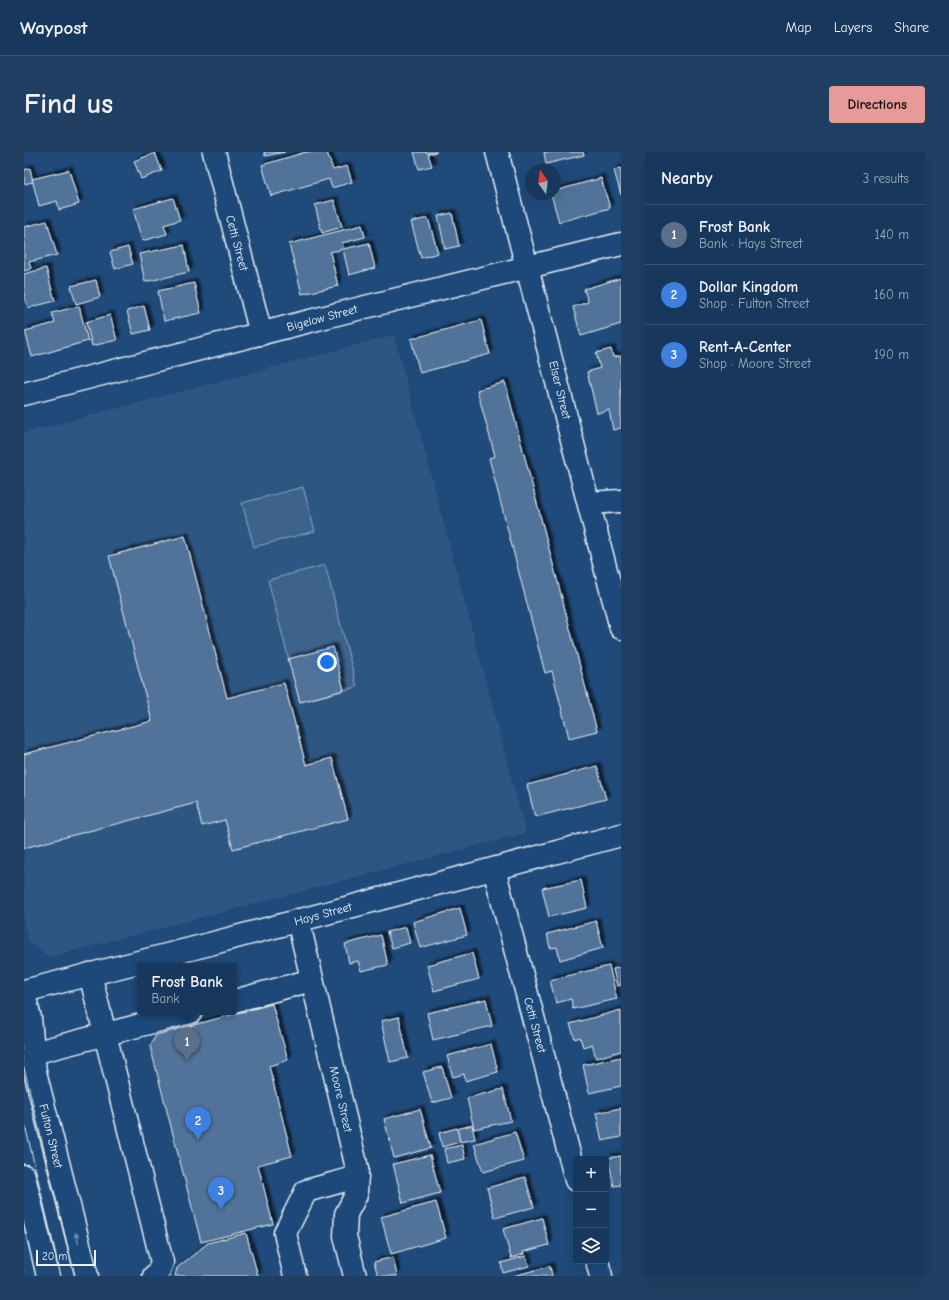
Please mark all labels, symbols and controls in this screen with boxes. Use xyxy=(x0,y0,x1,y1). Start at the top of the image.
text: Waypost xyxy=(20,17,88,39)
text: Map xyxy=(785,19,812,36)
text: Layers xyxy=(834,19,872,36)
text: Share xyxy=(894,19,929,36)
button: Directions xyxy=(829,86,925,123)
text: Find us xyxy=(24,88,113,120)
north arrow xyxy=(525,164,561,200)
text: Nearby xyxy=(661,169,712,188)
text: 3 results xyxy=(863,171,909,186)
street label: Cetti Street xyxy=(223,214,251,273)
text: Frost Bank xyxy=(699,218,770,236)
text: 1 xyxy=(671,227,677,242)
text: 140 m xyxy=(875,227,909,242)
text: Bank · Hays Street xyxy=(699,236,802,251)
text: Dollar Kingdom xyxy=(699,278,798,296)
text: 2 xyxy=(671,287,677,302)
text: 160 m xyxy=(874,287,909,302)
text: Shop · Fulton Street xyxy=(699,296,809,311)
street label: Bigelow Street xyxy=(285,302,359,334)
text: Rent-A-Center xyxy=(699,338,791,356)
text: 3 xyxy=(671,347,677,362)
text: 190 m xyxy=(874,347,909,362)
text: Shop · Moore Street xyxy=(699,356,811,371)
street label: Elser Street xyxy=(546,359,574,421)
your location xyxy=(317,652,337,672)
street label: Hays Street xyxy=(293,899,354,928)
popup xyxy=(137,963,237,1015)
text: Frost Bank xyxy=(151,973,223,991)
text: Bank xyxy=(151,991,180,1006)
street label: Cetti Street xyxy=(521,996,549,1055)
pin: 1 xyxy=(174,1028,200,1061)
street label: Moore Street xyxy=(327,1065,356,1134)
street label: Fulton Street xyxy=(36,1102,66,1170)
pin: 2 xyxy=(185,1107,211,1140)
map controls xyxy=(573,1156,609,1264)
button: + xyxy=(573,1156,609,1192)
pin: 3 xyxy=(208,1177,234,1210)
button: − xyxy=(573,1192,609,1228)
button: layers xyxy=(573,1228,609,1264)
one-way arrow xyxy=(74,1232,80,1244)
scale bar xyxy=(36,1248,96,1267)
text: 20 m xyxy=(42,1250,67,1263)

